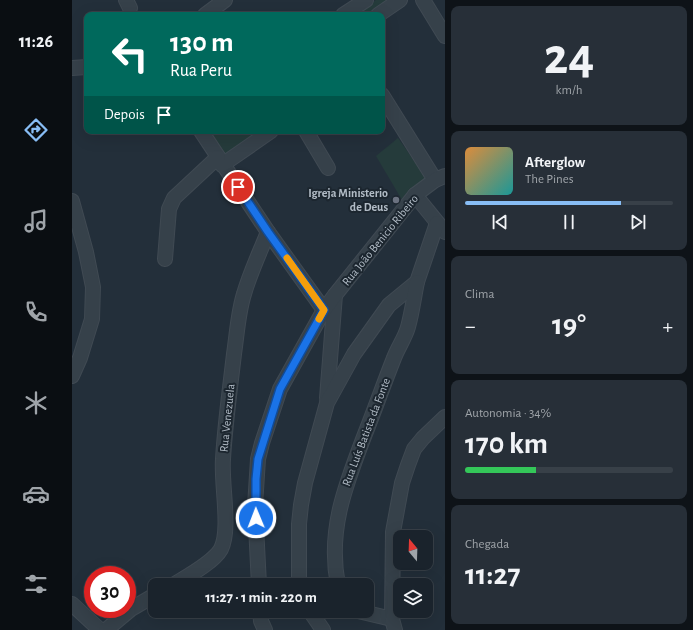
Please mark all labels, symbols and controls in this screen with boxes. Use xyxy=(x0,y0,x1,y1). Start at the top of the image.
icon: left xyxy=(104,28,156,80)
text: 130 m xyxy=(170,29,234,57)
text: 24 xyxy=(544,31,594,83)
text: 11:26 xyxy=(19,33,53,51)
text: Rua Peru xyxy=(170,62,232,80)
text: km/h xyxy=(556,84,582,97)
icon: arrive xyxy=(153,104,175,126)
text: Depois xyxy=(104,107,145,122)
icon: directions xyxy=(22,116,50,144)
text: Afterglow xyxy=(525,155,585,170)
pin xyxy=(221,170,255,204)
text: The Pines xyxy=(525,173,574,186)
icon: arrive xyxy=(227,176,249,198)
place label: Igreja Ministerio de Deus xyxy=(308,187,388,213)
street label: Rua João Benicio Ribeiro xyxy=(340,192,420,288)
marker: Igreja Ministerio de Deus xyxy=(391,195,401,205)
icon: music xyxy=(22,207,50,235)
icon: previous xyxy=(489,211,511,233)
icon: pause xyxy=(558,211,580,233)
icon: next xyxy=(627,211,649,233)
text: Clima xyxy=(465,288,495,301)
icon: phone xyxy=(22,298,50,326)
text: 19° xyxy=(552,310,586,340)
text: − xyxy=(465,315,476,337)
text: + xyxy=(662,315,673,337)
street label: Rua Luís Batista da Fonte xyxy=(340,376,392,488)
street label: Rua Venezuela xyxy=(217,383,237,453)
icon: climate xyxy=(22,389,50,417)
text: Autonomia · 34% xyxy=(465,407,551,420)
text: 170 km xyxy=(465,429,548,459)
icon: car xyxy=(22,480,50,508)
position arrow xyxy=(235,497,277,539)
north arrow xyxy=(393,530,433,570)
map controls xyxy=(393,530,433,618)
text: Chegada xyxy=(465,538,509,551)
text: 11:27 xyxy=(465,560,521,590)
speed limit sign: 30 xyxy=(84,566,136,618)
icon: filters xyxy=(22,570,50,598)
button: layers xyxy=(393,578,433,618)
text: 11:27 · 1 min · 220 m xyxy=(205,590,317,605)

